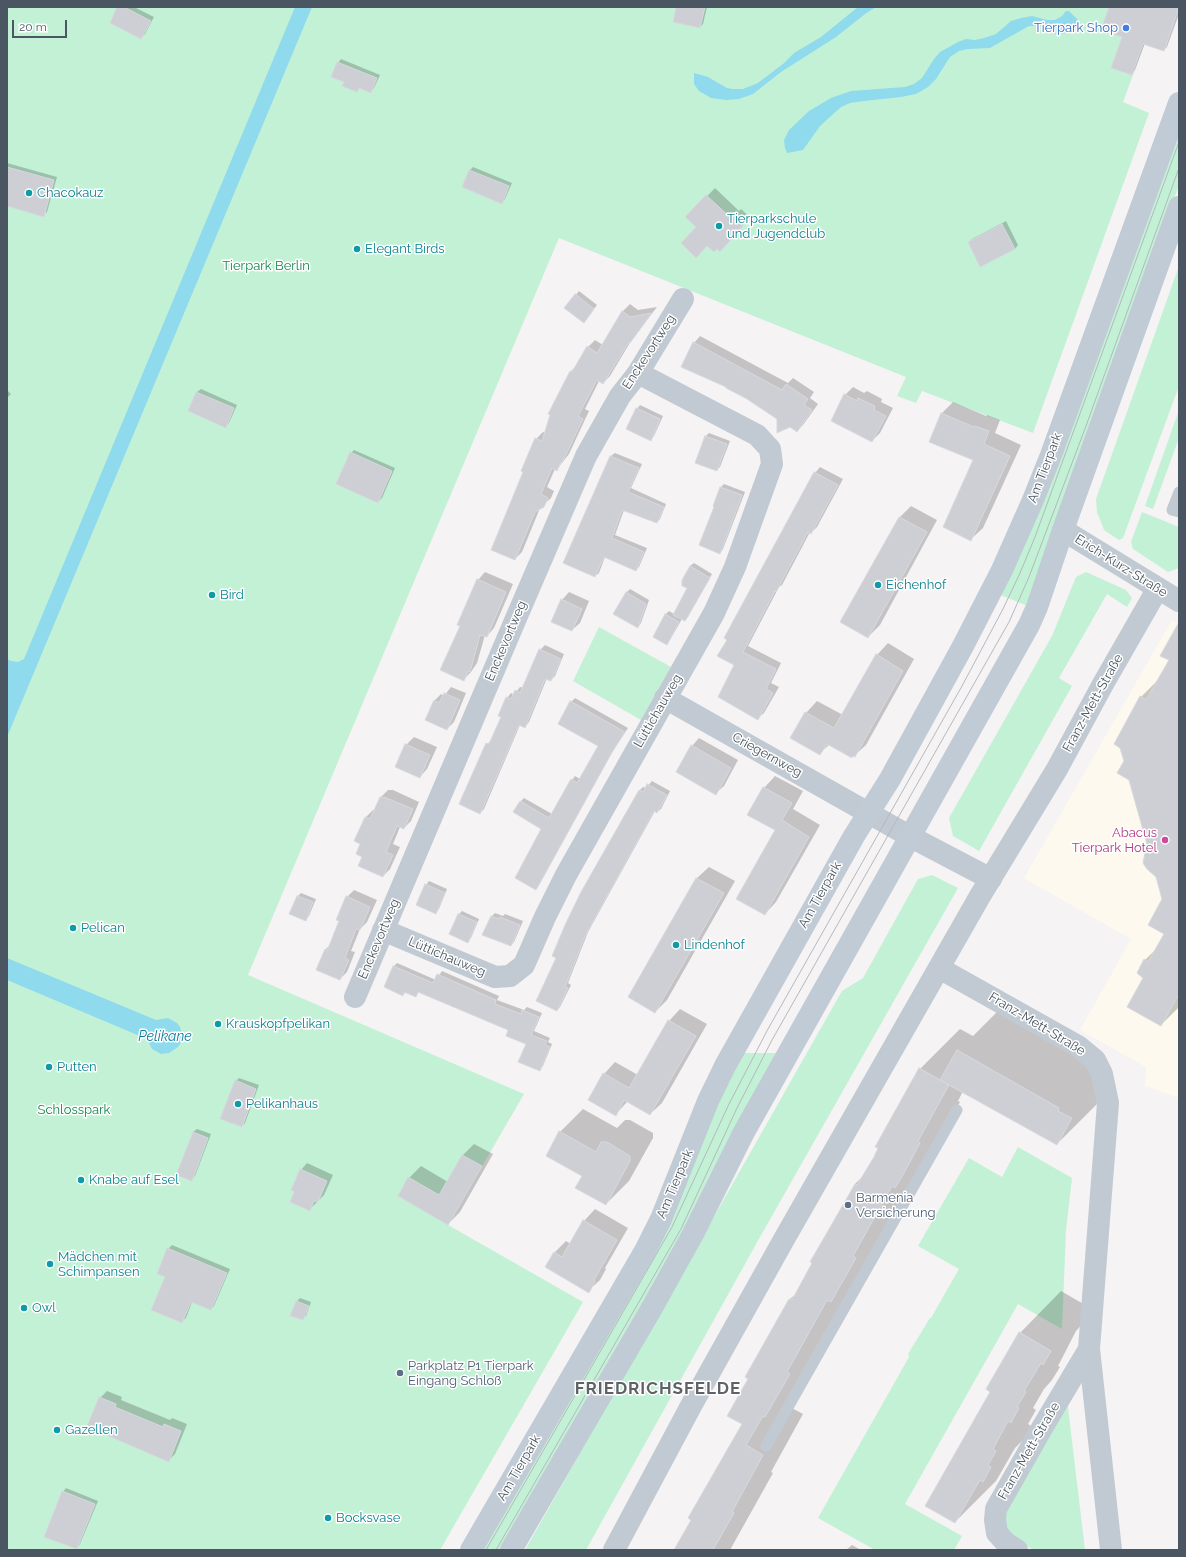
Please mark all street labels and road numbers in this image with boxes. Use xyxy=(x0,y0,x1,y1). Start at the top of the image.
street label: Enckevortweg xyxy=(619,312,679,392)
street label: Am Tierpark xyxy=(1025,431,1065,505)
street label: Erich-Kurz-Straße xyxy=(1072,531,1170,601)
street label: Enckevortweg xyxy=(482,598,530,684)
street label: Franz-Mett-Straße xyxy=(1060,651,1126,755)
street label: Lüttichauweg xyxy=(631,671,685,751)
street label: Criegernweg xyxy=(729,729,805,781)
street label: Am Tierpark xyxy=(795,859,845,931)
street label: Enckevortweg xyxy=(355,896,403,982)
street label: Lüttichauweg xyxy=(406,934,488,980)
street label: Franz-Mett-Straße xyxy=(986,989,1088,1059)
street label: Am Tierpark xyxy=(653,1147,697,1221)
street label: Franz-Mett-Straße xyxy=(995,1400,1063,1502)
street label: Am Tierpark xyxy=(494,1432,544,1504)

